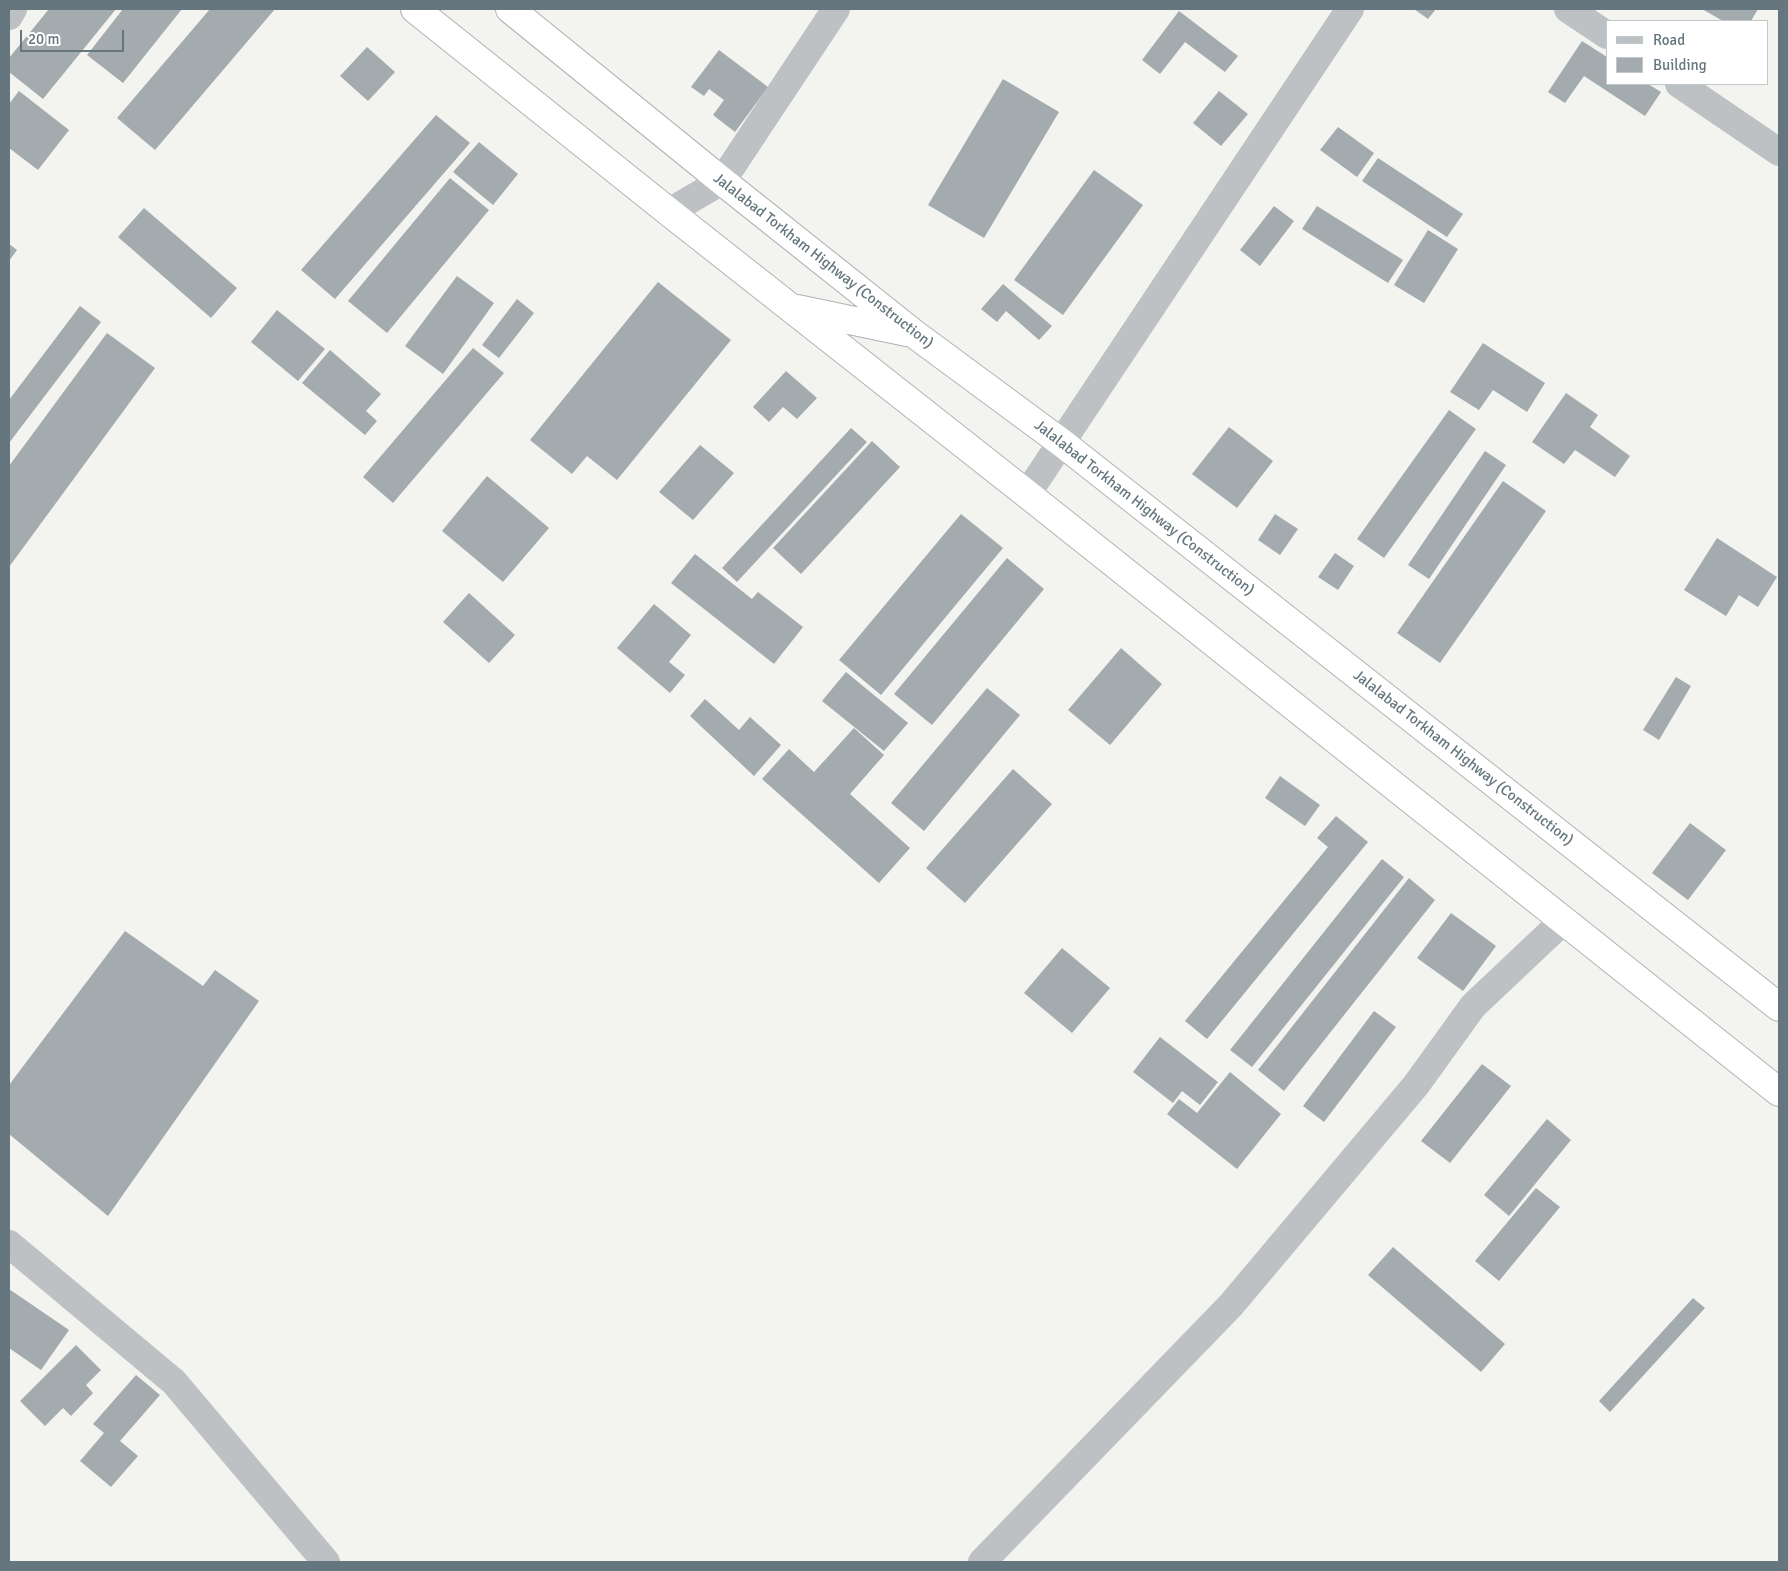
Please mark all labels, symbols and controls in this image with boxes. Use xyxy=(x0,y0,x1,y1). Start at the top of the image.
scale bar xyxy=(22,20,126,52)
legend xyxy=(1606,20,1768,85)
text: 20 m xyxy=(28,30,59,48)
text: Road xyxy=(1653,31,1685,49)
text: Building xyxy=(1653,56,1707,74)
street label: Jalalabad Torkham Highway (Construction) xyxy=(709,170,937,352)
street label: Jalalabad Torkham Highway (Construction) xyxy=(1030,417,1258,599)
street label: Jalalabad Torkham Highway (Construction) xyxy=(1349,667,1577,849)

